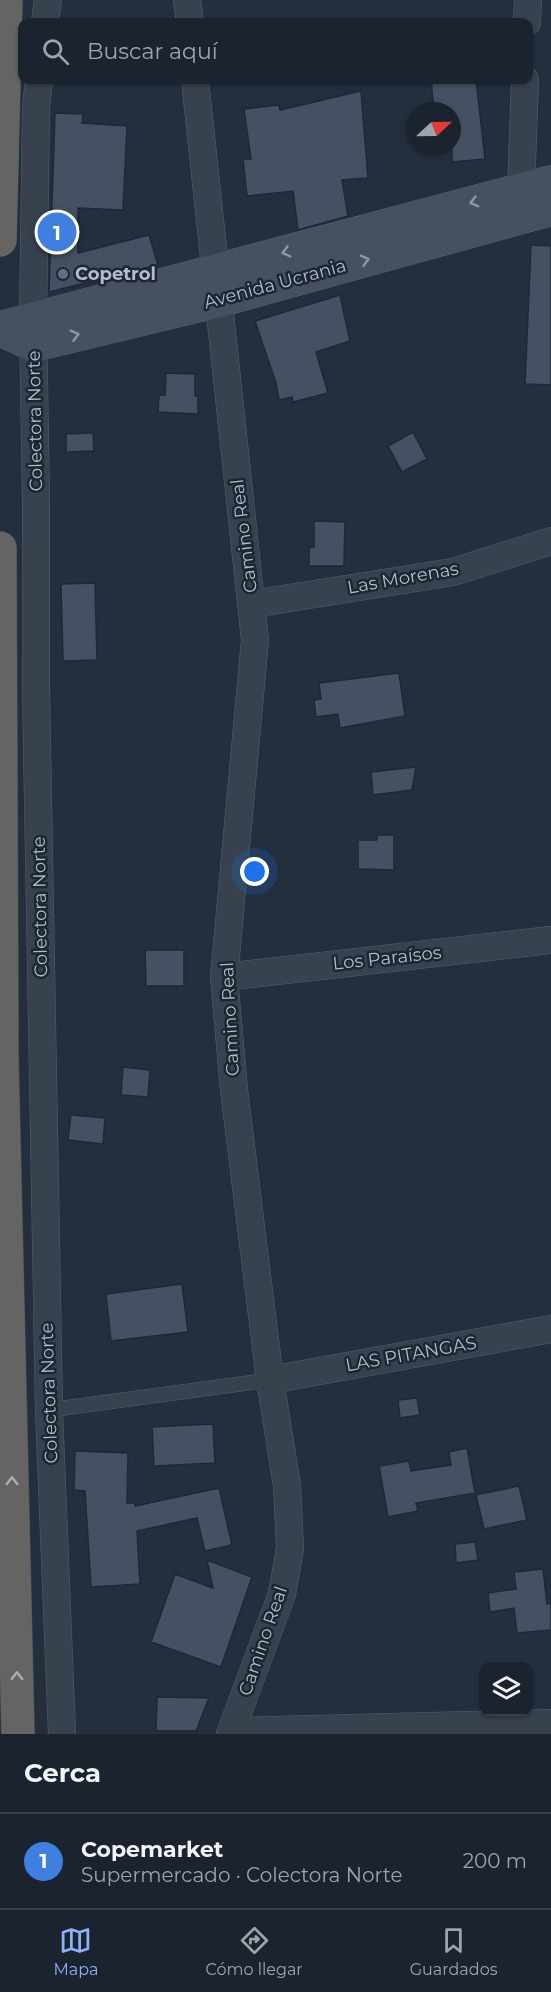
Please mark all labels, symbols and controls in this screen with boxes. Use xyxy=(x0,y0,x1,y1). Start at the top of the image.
search box xyxy=(18,18,533,84)
icon: search xyxy=(39,35,72,68)
text: Buscar aquí xyxy=(87,38,218,65)
north arrow xyxy=(407,102,461,156)
one-way arrow xyxy=(469,195,480,207)
pin: 1 xyxy=(38,210,76,254)
one-way arrow xyxy=(281,245,292,257)
street label: Avenida Ucrania xyxy=(201,254,349,314)
one-way arrow xyxy=(360,255,370,267)
place label: Copetrol xyxy=(75,263,156,285)
marker: Copetrol xyxy=(56,267,70,281)
one-way arrow xyxy=(70,329,80,342)
street label: Colectora Norte xyxy=(23,350,47,492)
street label: Camino Real xyxy=(226,478,262,594)
street label: Las Morenas xyxy=(346,557,461,599)
street label: Colectora Norte xyxy=(28,836,52,978)
your location xyxy=(240,857,269,886)
street label: Los Paraísos xyxy=(331,941,443,975)
street label: Camino Real xyxy=(216,961,244,1077)
street label: Colectora Norte xyxy=(36,1322,62,1464)
street label: LAS PITANGAS xyxy=(344,1332,478,1376)
one-way arrow xyxy=(6,1476,18,1485)
street label: Camino Real xyxy=(234,1583,292,1699)
map controls xyxy=(479,1662,533,1716)
button: layers xyxy=(479,1662,533,1716)
one-way arrow xyxy=(10,1671,23,1680)
text: Cerca xyxy=(24,1757,101,1789)
text: Copemarket xyxy=(81,1836,223,1863)
text: 1 xyxy=(40,1849,47,1873)
text: 200 m xyxy=(463,1849,527,1873)
text: Supermercado · Colectora Norte xyxy=(81,1863,403,1887)
tab: Mapa xyxy=(53,1924,98,1979)
tab: Cómo llegar xyxy=(205,1924,303,1979)
tab: Guardados xyxy=(410,1924,497,1979)

